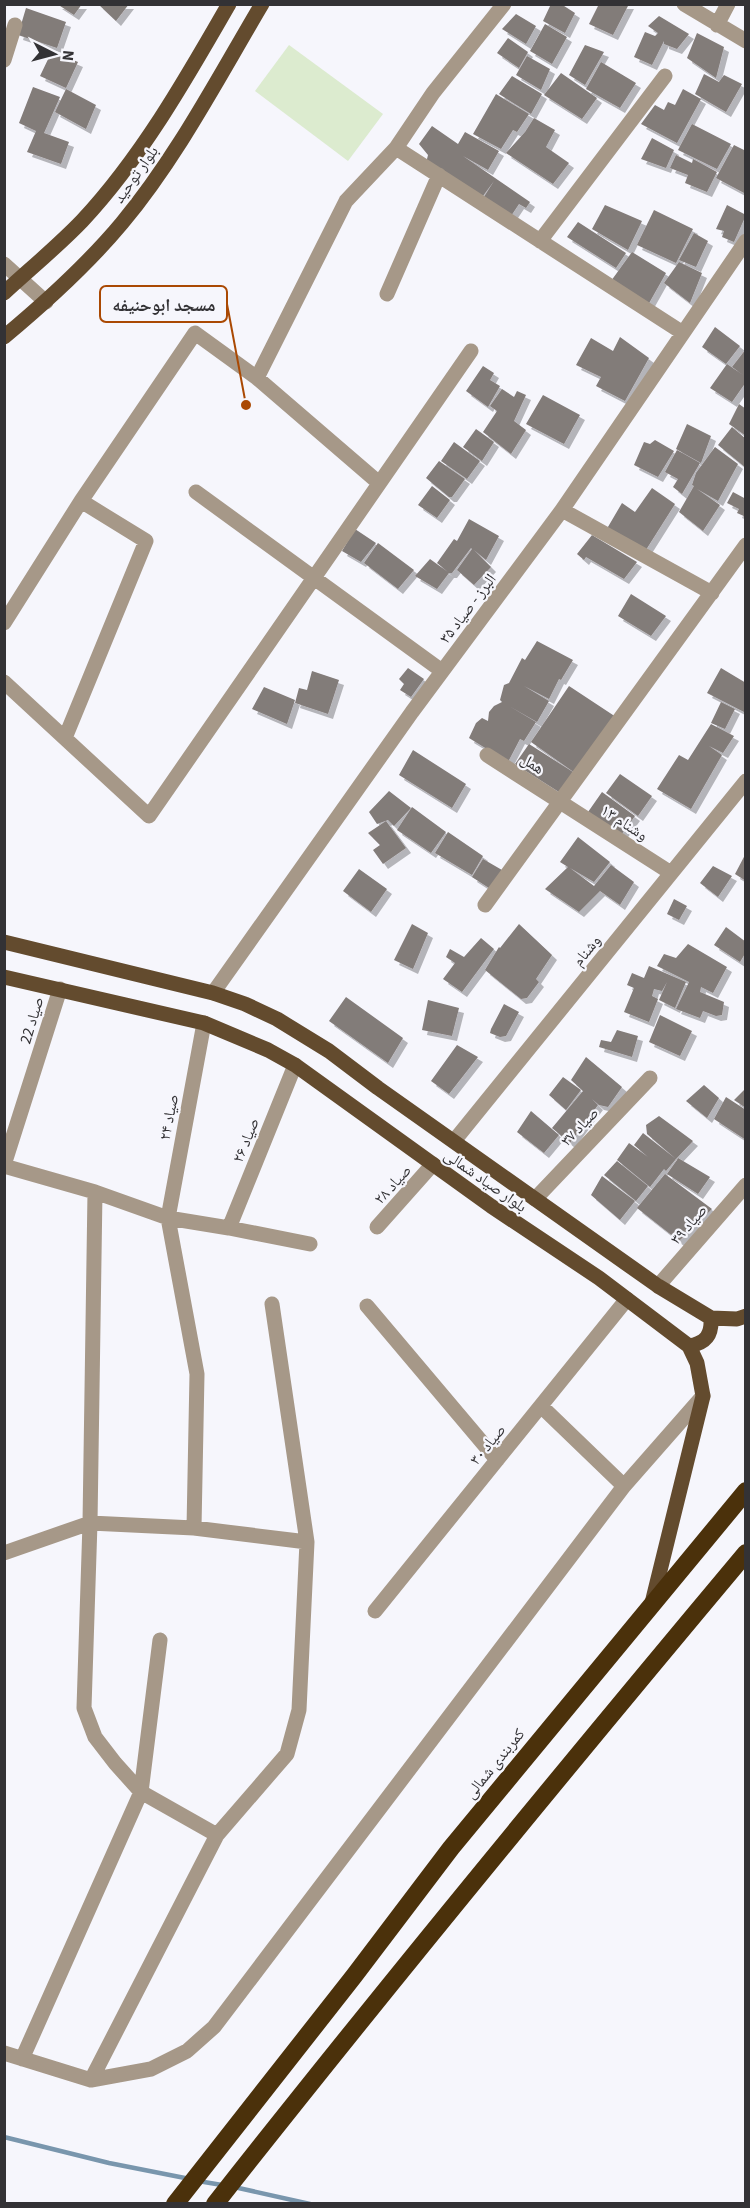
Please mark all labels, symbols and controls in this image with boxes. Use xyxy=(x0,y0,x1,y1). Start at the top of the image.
north arrow xyxy=(24,24,84,84)
text: N xyxy=(56,49,79,62)
street label: بلوار توحید xyxy=(108,141,164,208)
callout: مسجد ابوحنیفه xyxy=(100,286,227,322)
text: مسجد ابوحنیفه xyxy=(112,293,216,318)
street label: البرز - صیاد ۳۵ xyxy=(434,569,501,648)
street label: همل xyxy=(516,748,549,780)
street label: وشنام ۱۳ xyxy=(597,799,652,846)
street label: وشنام xyxy=(567,930,606,971)
street label: صیاد 22 xyxy=(14,994,50,1047)
street label: صیاد ۲۴ xyxy=(154,1092,184,1142)
street label: صیاد ۳۷ xyxy=(556,1102,604,1151)
street label: صیاد ۲۶ xyxy=(227,1115,265,1166)
street label: بلوار صیاد شمالی xyxy=(439,1144,531,1218)
street label: صیاد ۲۸ xyxy=(369,1160,417,1209)
street label: صیاد ۳۹ xyxy=(665,1200,712,1249)
street label: صیاد ۳۰ xyxy=(465,1420,511,1470)
street label: کمربندی شمالی xyxy=(459,1723,530,1804)

